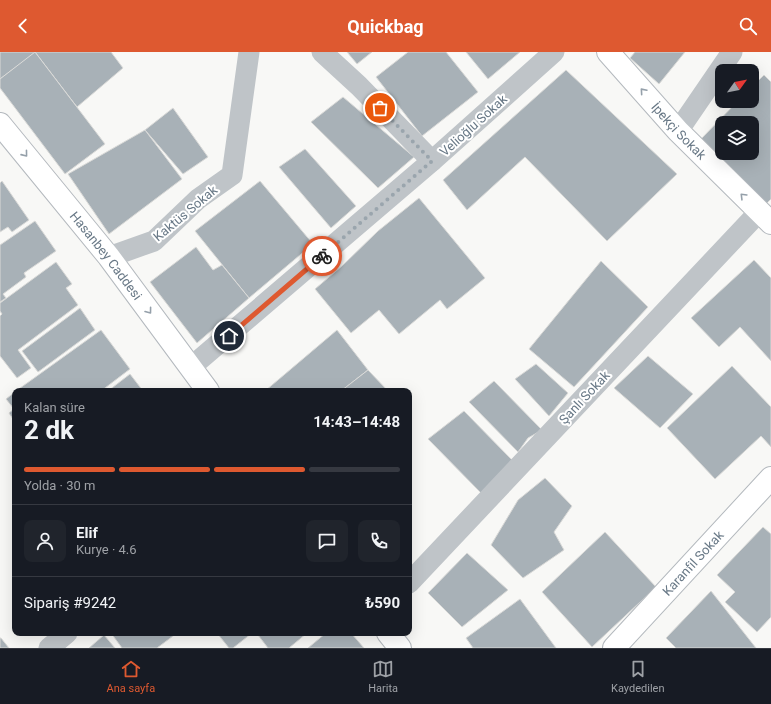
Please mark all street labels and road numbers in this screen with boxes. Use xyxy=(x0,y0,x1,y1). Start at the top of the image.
street label: Velioğlu Sokak xyxy=(437,91,510,159)
street label: İpekçi Sokak xyxy=(648,99,709,163)
street label: Kaktüs Sokak xyxy=(150,182,221,244)
street label: Hasanbey Caddesi xyxy=(67,209,145,303)
street label: Şanlı Sokak xyxy=(556,367,613,427)
street label: Karanfil Sokak xyxy=(659,527,727,599)

